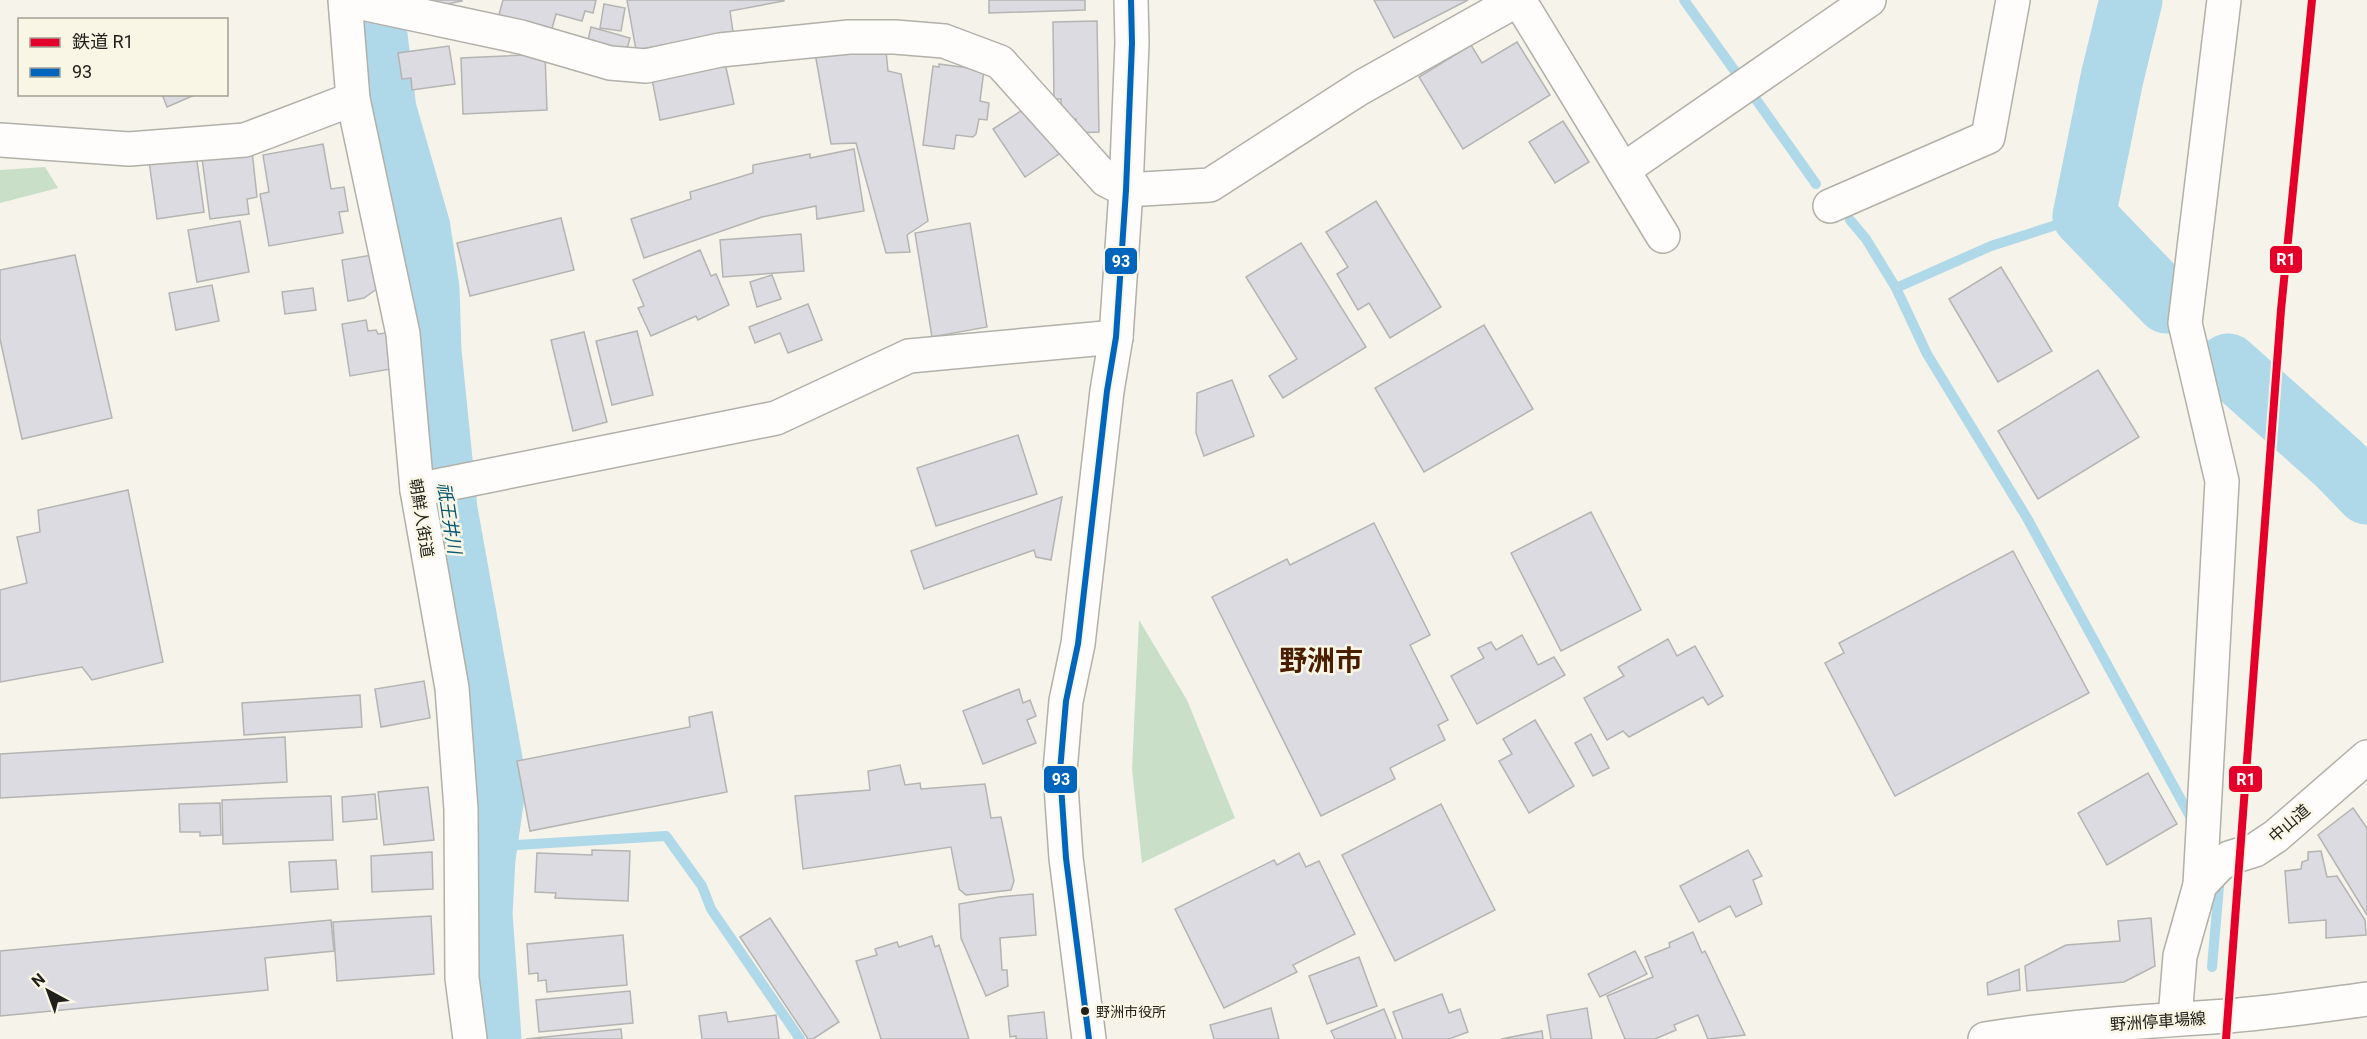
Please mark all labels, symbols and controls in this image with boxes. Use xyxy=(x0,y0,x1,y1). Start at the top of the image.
legend xyxy=(18,18,228,96)
text: 鉄道 R1 xyxy=(72,31,134,52)
text: 93 xyxy=(72,61,92,82)
line badge: R1 xyxy=(2269,245,2303,274)
line badge: 93 xyxy=(1104,247,1138,275)
text: R1 xyxy=(2276,250,2296,269)
text: 93 xyxy=(1112,252,1130,271)
street label: 朝鮮人街道 xyxy=(406,477,437,559)
water label: 祇王井川 xyxy=(433,481,466,557)
district label: 野洲市 xyxy=(1279,644,1363,677)
line badge: 93 xyxy=(1043,765,1078,794)
line badge: R1 xyxy=(2228,765,2263,793)
text: 93 xyxy=(1052,770,1070,789)
text: R1 xyxy=(2236,770,2256,789)
street label: 中山道 xyxy=(2265,800,2314,846)
north arrow xyxy=(18,961,78,1021)
text: N xyxy=(28,969,49,991)
place label: 野洲市役所 xyxy=(1096,1004,1166,1020)
marker: 野洲市役所 xyxy=(1079,1005,1091,1017)
street label: 野洲停車場線 xyxy=(2109,1009,2207,1034)

